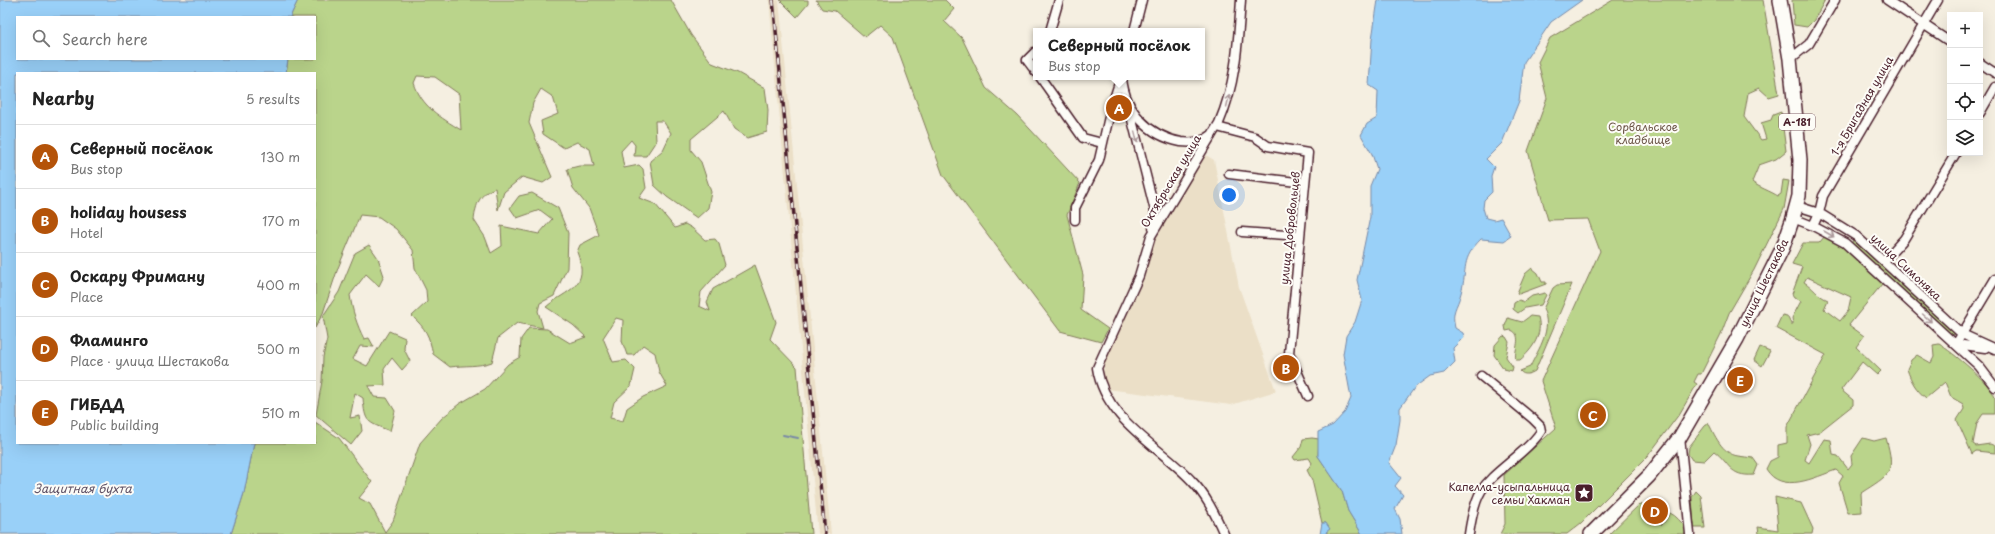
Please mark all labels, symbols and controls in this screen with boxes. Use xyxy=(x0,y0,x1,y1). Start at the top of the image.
map controls xyxy=(1947,12,1983,156)
button: + xyxy=(1947,12,1983,48)
search box xyxy=(16,16,316,60)
icon: search xyxy=(30,27,52,49)
text: Search here xyxy=(62,27,148,50)
popup xyxy=(1033,28,1205,80)
text: Северный посёлок xyxy=(1048,33,1190,56)
button: − xyxy=(1947,48,1983,84)
street label: 1-я Бригадная улица xyxy=(1826,53,1897,159)
text: Bus stop xyxy=(1048,56,1101,75)
button: locate xyxy=(1947,84,1983,120)
text: Nearby xyxy=(32,85,94,111)
text: 5 results xyxy=(246,89,300,108)
pin: A xyxy=(1106,93,1132,123)
one-way arrow xyxy=(1224,95,1232,108)
road number: А-181 xyxy=(1779,114,1815,130)
park label: Сорвальское кладбище xyxy=(1608,118,1678,148)
button: layers xyxy=(1947,120,1983,156)
one-way arrow xyxy=(1133,131,1141,144)
street label: Октябрьская улица xyxy=(1136,131,1205,230)
text: Северный посёлок xyxy=(70,136,213,159)
text: A xyxy=(40,147,50,166)
text: 130 m xyxy=(261,147,300,166)
text: Bus stop xyxy=(70,159,123,178)
street label: улица Добровольцев xyxy=(1275,171,1304,285)
your location xyxy=(1219,185,1239,205)
text: holiday housess xyxy=(70,200,187,223)
text: B xyxy=(41,211,49,230)
text: 170 m xyxy=(262,211,300,230)
text: Hotel xyxy=(70,223,103,242)
street label: улица Симоняка xyxy=(1867,229,1946,304)
one-way arrow xyxy=(1823,231,1835,239)
street label: улица Шестакова xyxy=(1735,236,1792,330)
text: Оскару Фриману xyxy=(70,264,205,287)
text: C xyxy=(40,275,50,294)
text: 400 m xyxy=(257,275,300,294)
text: Place xyxy=(70,287,103,306)
one-way arrow xyxy=(1922,314,1933,323)
text: Фламинго xyxy=(70,328,148,351)
text: D xyxy=(40,339,50,358)
text: 500 m xyxy=(257,339,300,358)
text: Place · улица Шестакова xyxy=(70,351,229,370)
pin: B xyxy=(1273,353,1299,383)
pin: E xyxy=(1727,365,1753,395)
text: ГИБДД xyxy=(70,392,125,415)
pin: C xyxy=(1580,400,1606,430)
text: E xyxy=(41,403,49,422)
text: 510 m xyxy=(261,403,300,422)
text: Public building xyxy=(70,415,159,434)
place label: Капелла-усыпальница семьи Хакман xyxy=(1449,478,1570,508)
water label: Защитная бухта xyxy=(34,479,132,497)
place icon: Капелла-усыпальница семьи Хакман xyxy=(1573,482,1595,504)
pin: D xyxy=(1642,496,1668,526)

